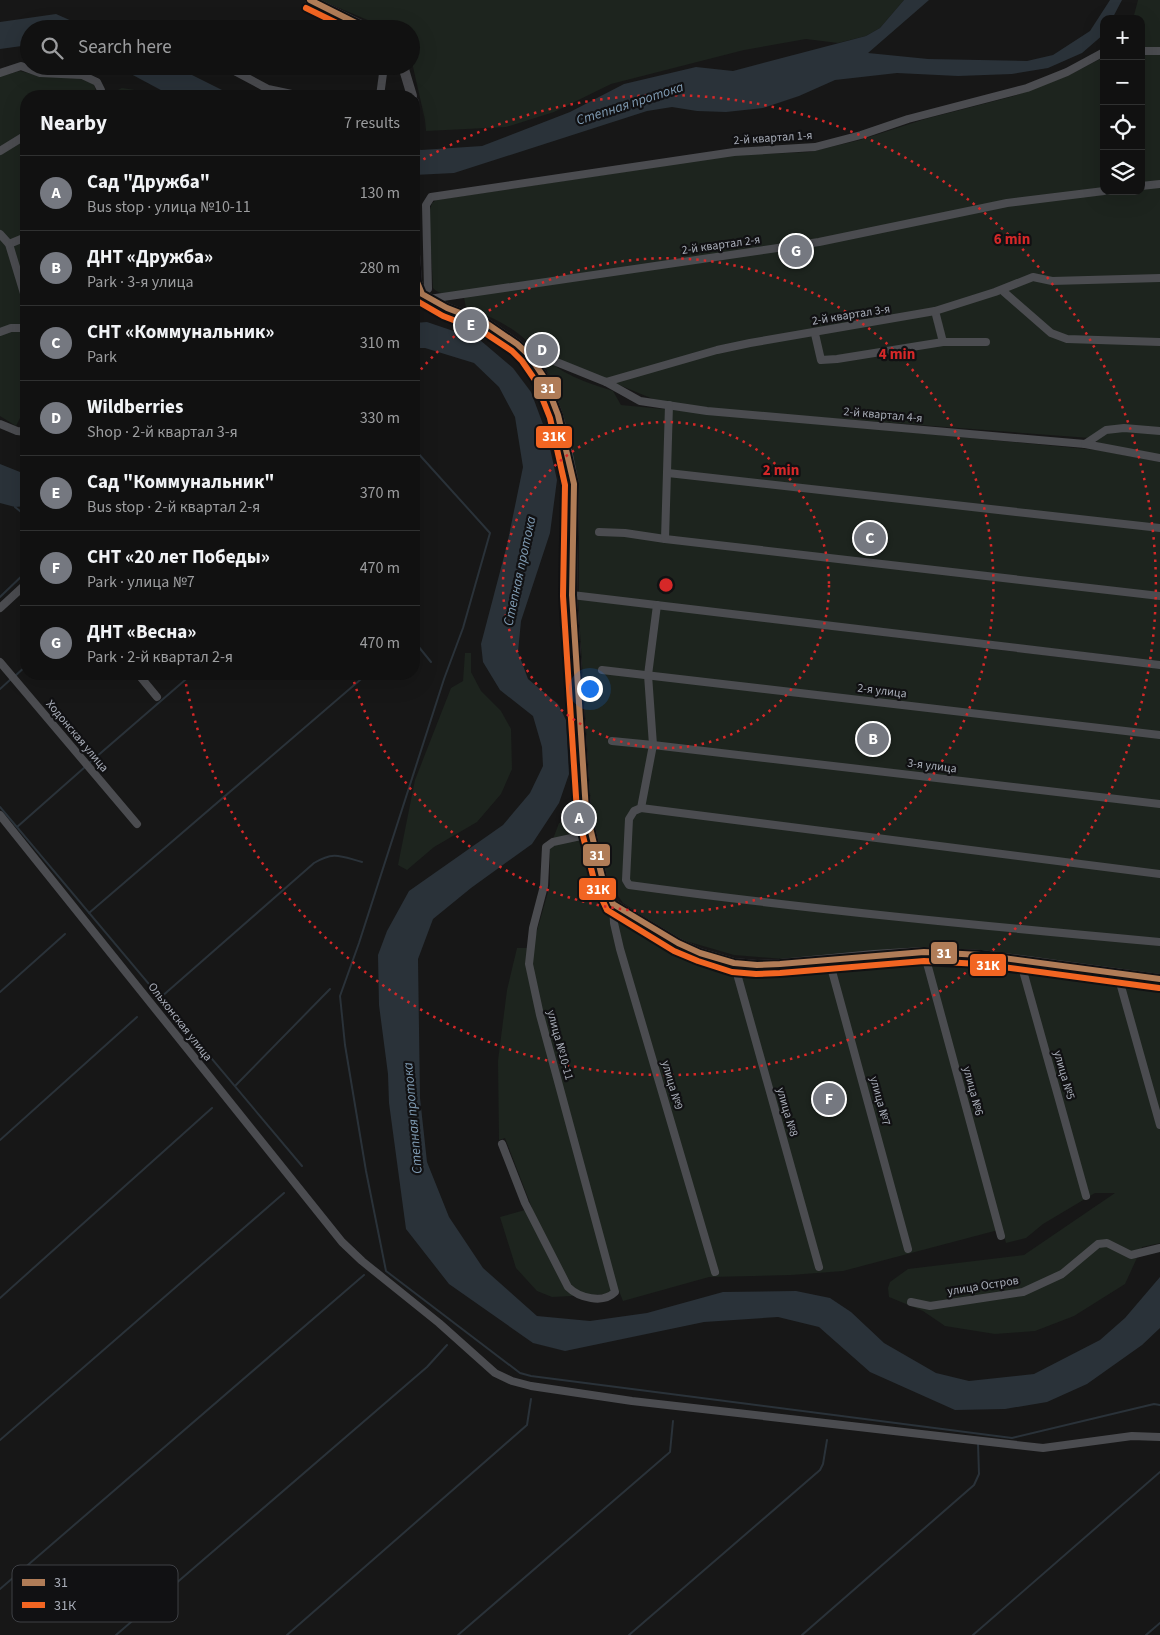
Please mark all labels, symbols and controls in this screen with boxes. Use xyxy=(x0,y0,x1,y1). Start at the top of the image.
map controls xyxy=(1100,15,1145,195)
button: + xyxy=(1100,15,1145,60)
search box xyxy=(20,20,420,75)
icon: search xyxy=(38,34,66,62)
text: Search here xyxy=(78,34,172,61)
button: − xyxy=(1100,60,1145,105)
water label: Степная протока xyxy=(574,77,687,131)
button: locate xyxy=(1100,105,1145,150)
text: Nearby xyxy=(40,108,107,138)
text: 7 results xyxy=(344,112,400,134)
street label: 2-й квартал 1-я xyxy=(733,127,813,149)
button: layers xyxy=(1100,150,1145,195)
text: Сад "Дружба" xyxy=(87,169,210,196)
text: A xyxy=(51,182,61,204)
text: 130 m xyxy=(360,182,400,204)
text: Bus stop · улица №10-11 xyxy=(87,196,251,218)
text: 6 min xyxy=(994,229,1030,250)
street label: 2-й квартал 2-я xyxy=(681,231,761,259)
pin: G xyxy=(780,232,812,270)
text: ДНТ «Дружба» xyxy=(87,244,213,271)
text: B xyxy=(51,257,61,279)
text: 280 m xyxy=(360,257,400,279)
text: Park · 3-я улица xyxy=(87,271,194,293)
street label: 2-й квартал 3-я xyxy=(811,300,891,330)
pin: E xyxy=(455,306,487,344)
text: СНТ «Коммунальник» xyxy=(87,319,274,346)
pin: D xyxy=(526,331,558,369)
text: C xyxy=(51,332,61,354)
text: 310 m xyxy=(360,332,400,354)
text: 4 min xyxy=(879,344,915,365)
text: Park xyxy=(87,346,117,368)
line badge: 31 xyxy=(533,376,562,400)
text: 31 xyxy=(541,379,555,399)
text: Wildberries xyxy=(87,394,183,421)
street label: 2-й квартал 4-я xyxy=(843,403,923,427)
text: D xyxy=(51,407,61,429)
text: 330 m xyxy=(360,407,400,429)
text: Shop · 2-й квартал 3-я xyxy=(87,421,238,443)
line badge: 31К xyxy=(535,425,573,449)
text: 31К xyxy=(542,427,566,447)
text: 2 min xyxy=(763,460,799,481)
text: Сад "Коммунальник" xyxy=(87,469,275,496)
text: E xyxy=(52,482,60,504)
text: 370 m xyxy=(360,482,400,504)
text: Bus stop · 2-й квартал 2-я xyxy=(87,496,260,518)
water label: Степная протока xyxy=(499,514,542,628)
pin: C xyxy=(854,519,886,557)
text: СНТ «20 лет Победы» xyxy=(87,544,270,571)
text: F xyxy=(52,557,60,579)
text: 470 m xyxy=(360,557,400,579)
text: Park · улица №7 xyxy=(87,571,195,593)
centre of rings xyxy=(657,576,675,594)
text: ДНТ «Весна» xyxy=(87,619,196,646)
text: G xyxy=(51,632,61,654)
text: 470 m xyxy=(360,632,400,654)
text: Park · 2-й квартал 2-я xyxy=(87,646,233,668)
your location xyxy=(577,676,603,702)
street label: 2-я улица xyxy=(856,680,908,702)
street label: Ходонская улица xyxy=(42,696,112,776)
pin: B xyxy=(857,720,889,758)
street label: 3-я улица xyxy=(906,755,958,777)
pin: A xyxy=(563,799,595,837)
line badge: 31 xyxy=(582,843,611,867)
text: 31 xyxy=(590,846,604,866)
line badge: 31К xyxy=(578,877,617,901)
text: 31К xyxy=(586,880,610,900)
line badge: 31 xyxy=(930,941,958,965)
text: 31 xyxy=(937,944,951,964)
line badge: 31К xyxy=(969,953,1007,977)
text: 31К xyxy=(976,956,1000,976)
street label: Ольхонская улица xyxy=(144,979,216,1065)
street label: улица №10-11 xyxy=(542,1008,578,1082)
street label: улица №5 xyxy=(1049,1048,1079,1102)
street label: улица №9 xyxy=(657,1058,687,1112)
water label: Степная протока xyxy=(398,1061,428,1175)
street label: улица №6 xyxy=(958,1064,988,1118)
street label: улица №7 xyxy=(865,1074,895,1128)
pin: F xyxy=(813,1080,845,1118)
street label: улица №8 xyxy=(772,1085,802,1139)
street label: улица Остров xyxy=(946,1272,1020,1300)
legend xyxy=(12,1565,178,1622)
text: 31 xyxy=(54,1573,68,1593)
text: 31К xyxy=(54,1596,77,1616)

